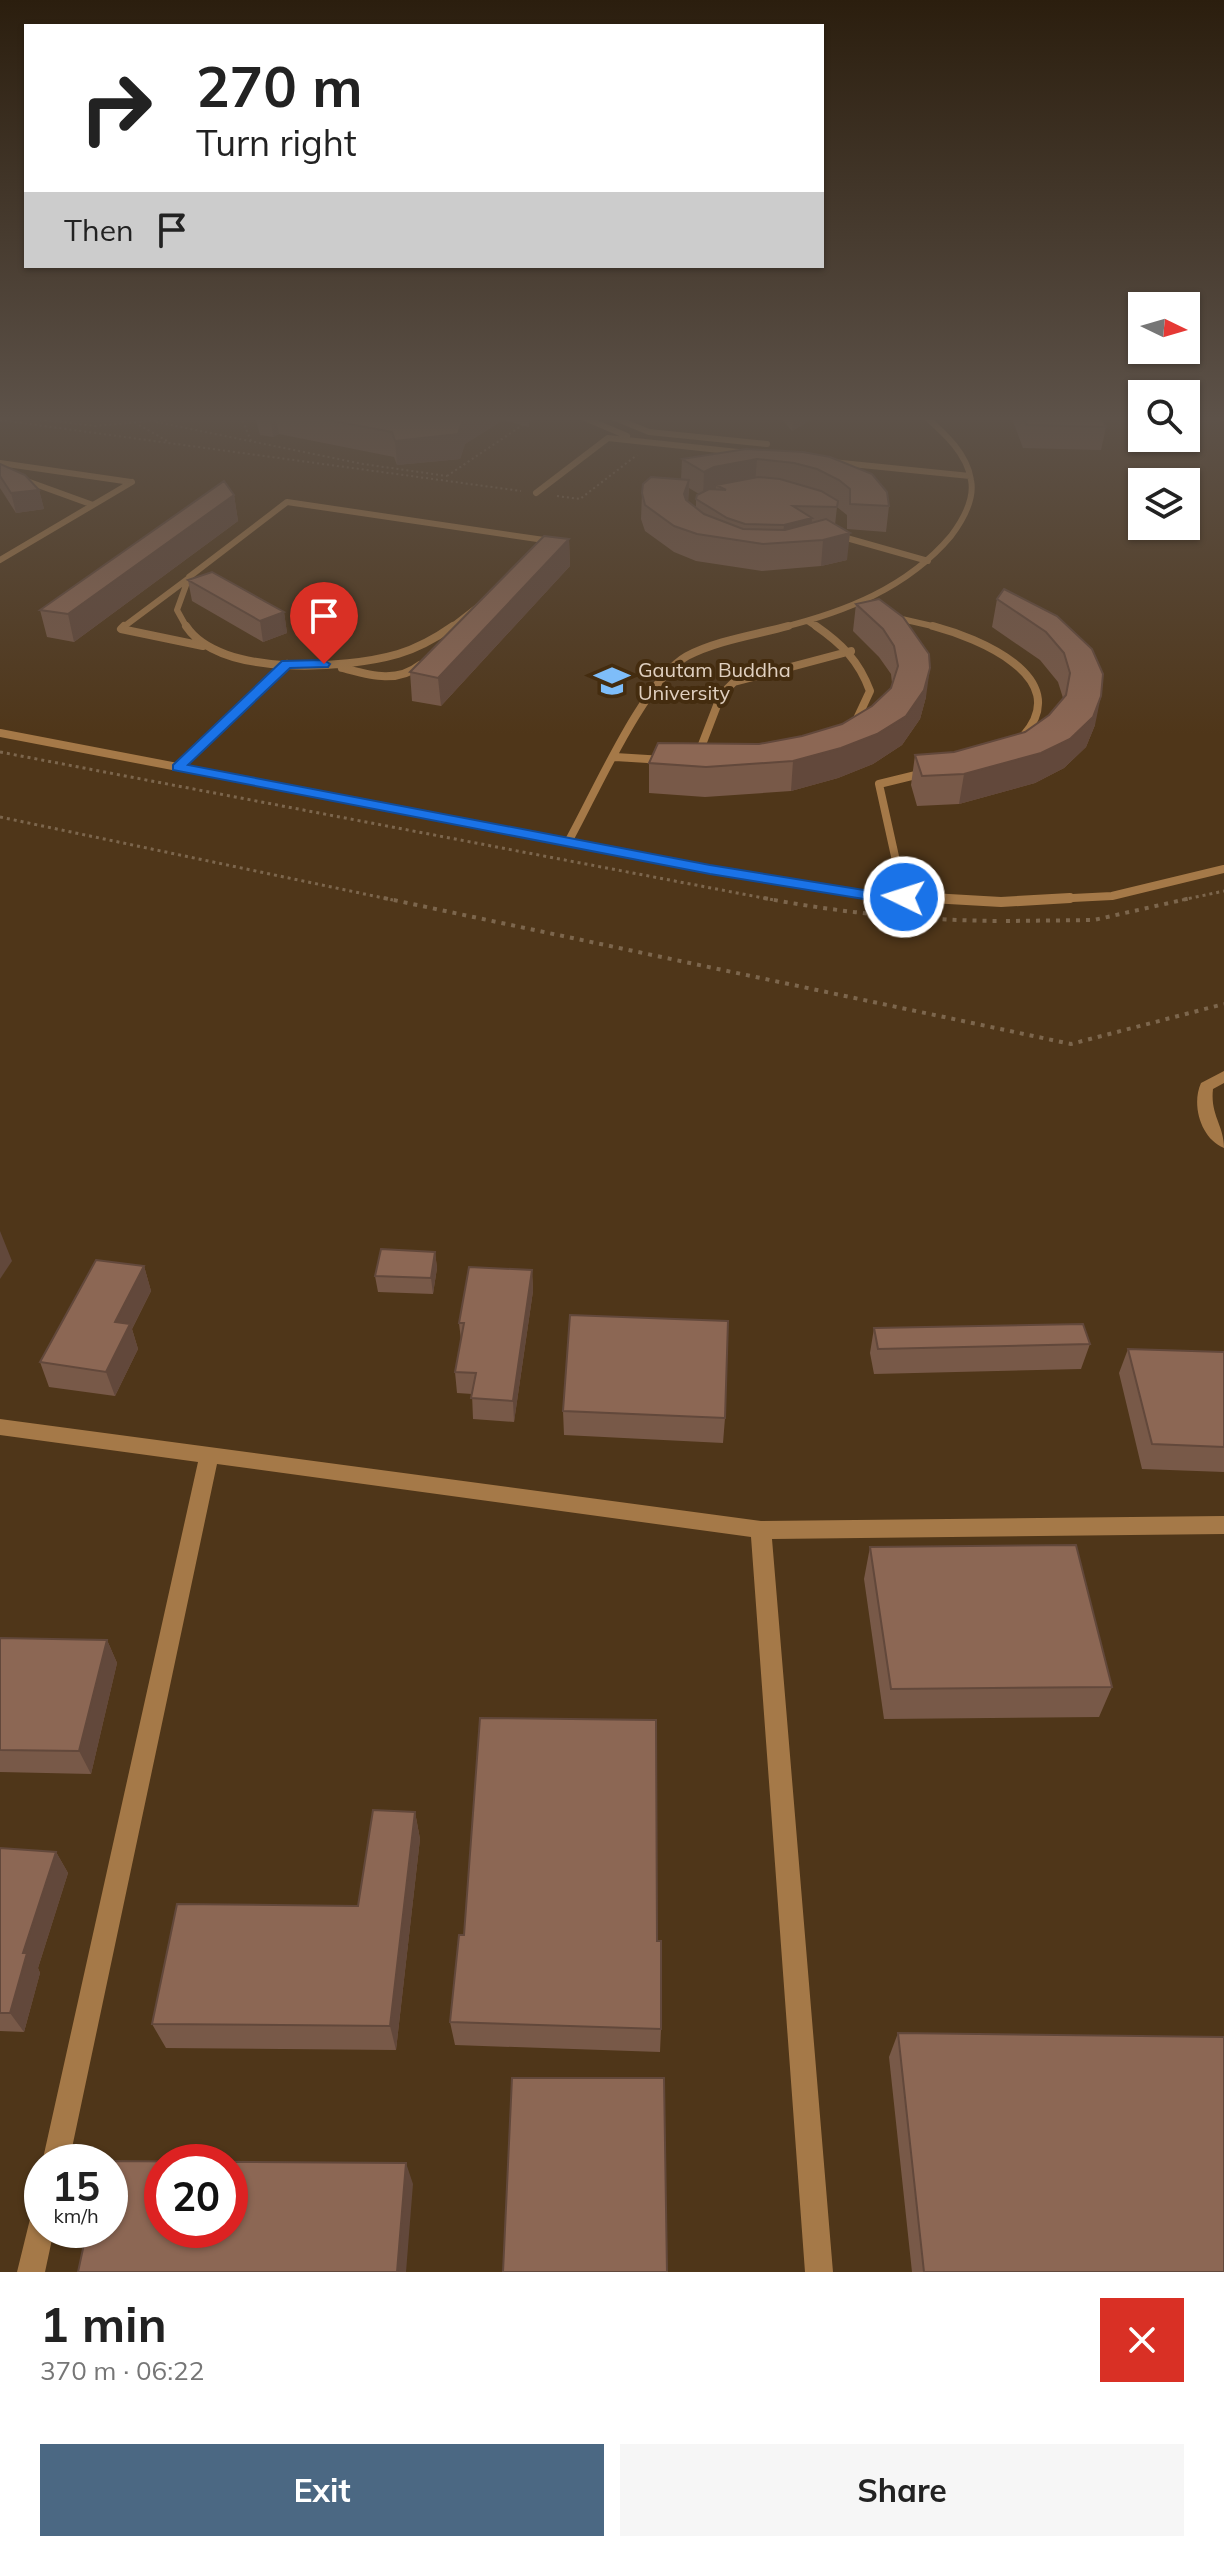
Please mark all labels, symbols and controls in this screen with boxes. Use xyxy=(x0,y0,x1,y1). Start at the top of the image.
text: 270 m xyxy=(196,51,363,121)
icon: right xyxy=(64,56,168,160)
text: Turn right xyxy=(196,120,357,165)
icon: arrive xyxy=(150,208,194,252)
text: Then xyxy=(64,211,134,249)
north arrow xyxy=(1128,292,1200,364)
map controls xyxy=(1128,292,1200,540)
button: search xyxy=(1128,380,1200,452)
button: layers xyxy=(1128,468,1200,540)
pin xyxy=(290,582,358,664)
icon: arrive xyxy=(302,594,346,638)
place label: Gautam Buddha University xyxy=(638,657,791,705)
school or university icon: Gautam Buddha University xyxy=(593,662,631,700)
position arrow xyxy=(862,855,946,939)
speed limit sign: 20 xyxy=(144,2144,248,2248)
text: 15 xyxy=(52,2161,100,2211)
text: km/h xyxy=(53,2203,99,2228)
text: 1 min xyxy=(40,2294,167,2354)
button: close xyxy=(1100,2298,1184,2382)
text: 370 m · 06:22 xyxy=(40,2354,204,2387)
button: Exit xyxy=(40,2444,604,2536)
button: Share xyxy=(620,2444,1184,2536)

